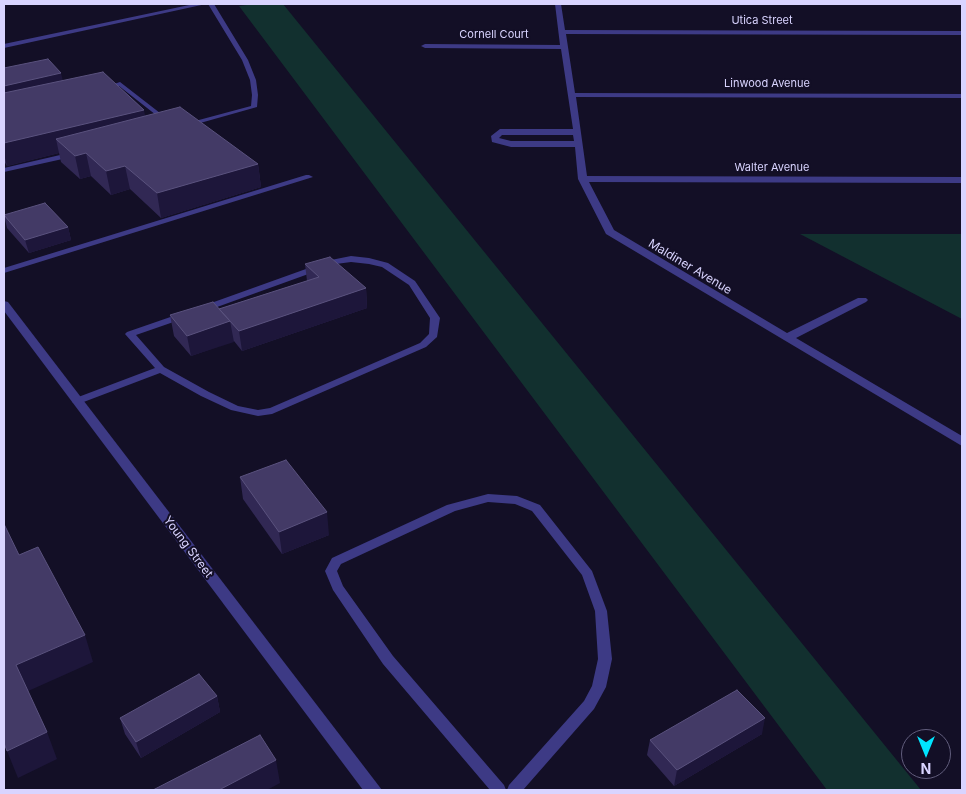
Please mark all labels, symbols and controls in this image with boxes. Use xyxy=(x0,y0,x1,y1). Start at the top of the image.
street label: Utica Street xyxy=(731,14,793,28)
street label: Cornell Court xyxy=(459,28,529,42)
street label: Linwood Avenue xyxy=(724,77,810,91)
street label: Walter Avenue xyxy=(734,161,810,175)
street label: Maldiner Avenue xyxy=(646,236,734,298)
street label: Young Street xyxy=(160,513,216,581)
north arrow xyxy=(901,729,951,779)
text: N xyxy=(921,760,931,777)

